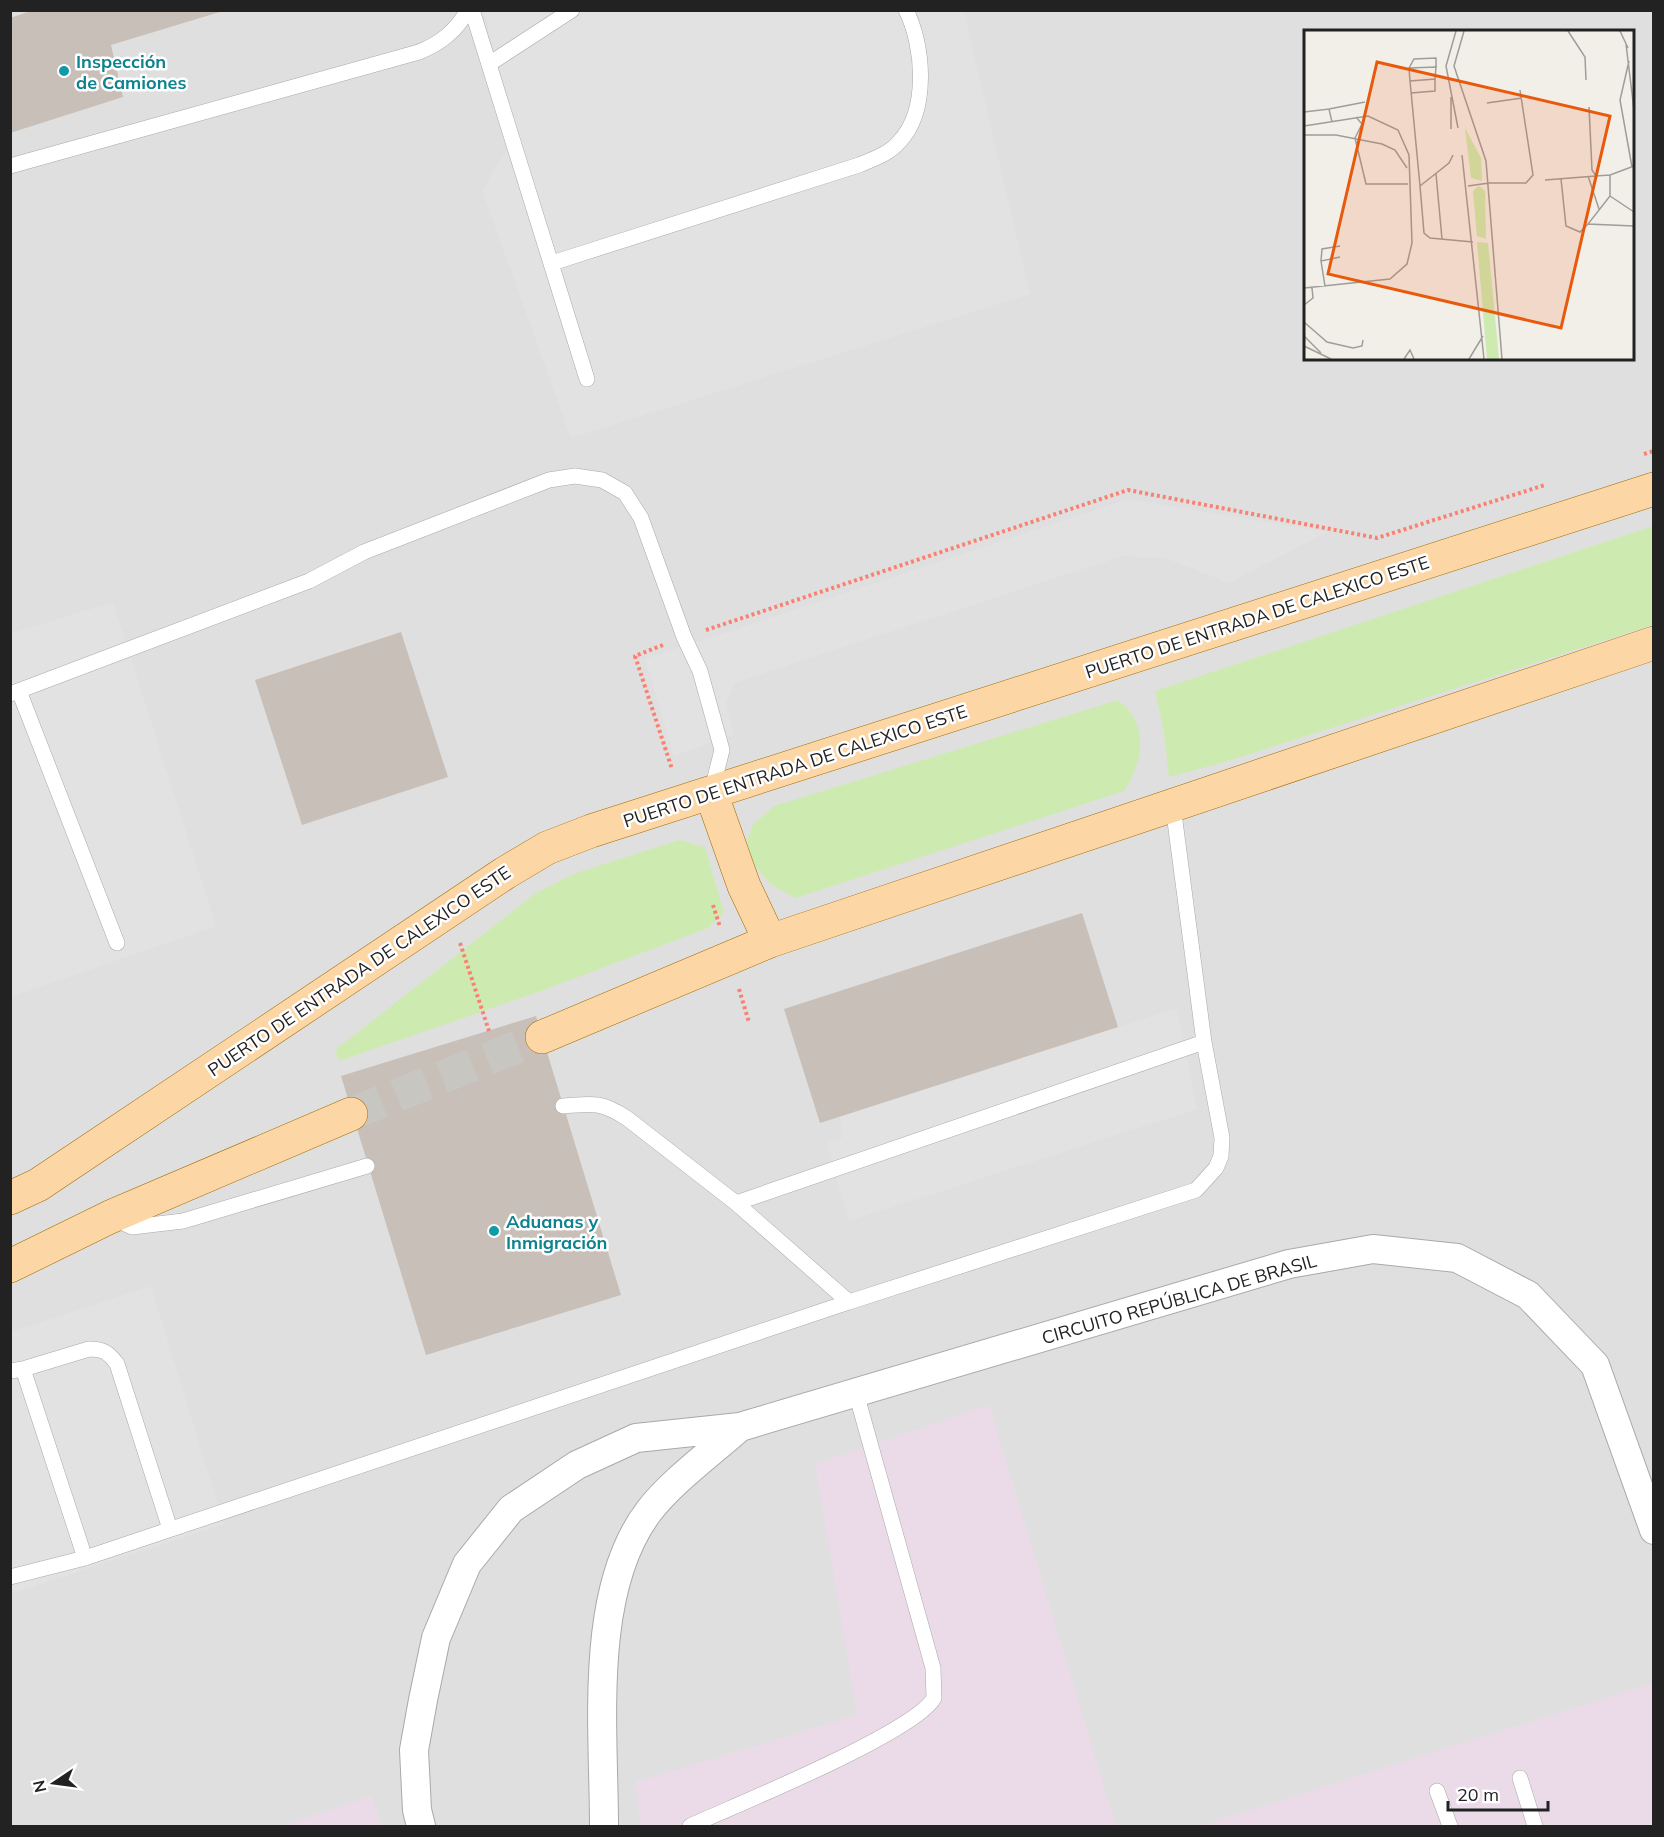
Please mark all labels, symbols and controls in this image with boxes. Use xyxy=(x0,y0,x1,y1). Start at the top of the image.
inset map xyxy=(1304,30,1634,360)
place label: Inspección de Camiones xyxy=(76,50,186,94)
marker: Inspección de Camiones xyxy=(57,64,71,78)
street label: PUERTO DE ENTRADA DE CALEXICO ESTE xyxy=(1082,550,1432,684)
street label: PUERTO DE ENTRADA DE CALEXICO ESTE xyxy=(620,699,970,833)
street label: PUERTO DE ENTRADA DE CALEXICO ESTE xyxy=(203,861,515,1081)
place label: Aduanas y Inmigración xyxy=(506,1210,607,1254)
marker: Aduanas y Inmigración xyxy=(487,1224,501,1238)
street label: CIRCUITO REPÚBLICA DE BRASIL xyxy=(1039,1249,1319,1349)
north arrow xyxy=(24,1753,84,1813)
scale bar xyxy=(1448,1774,1548,1812)
text: N xyxy=(28,1778,50,1795)
text: 20 m xyxy=(1457,1783,1499,1806)

